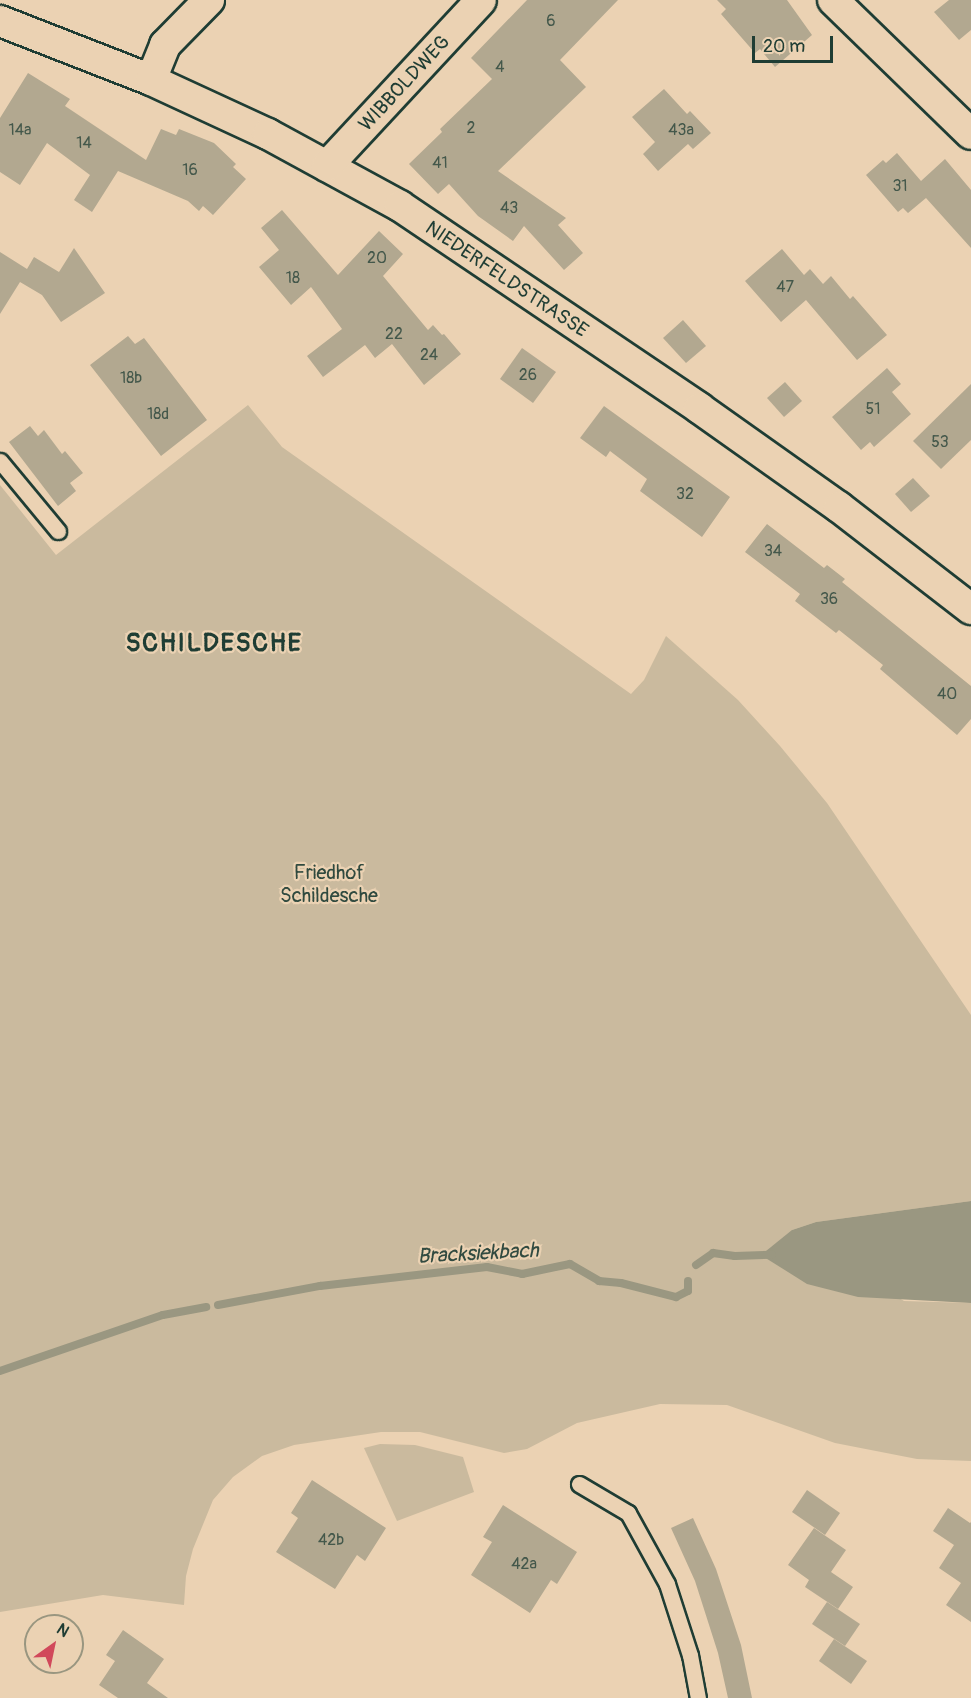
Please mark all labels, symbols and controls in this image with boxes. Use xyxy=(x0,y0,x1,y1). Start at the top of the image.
house number: 6 xyxy=(546,11,556,31)
scale bar xyxy=(755,24,836,62)
street label: WIBBOLDWEG xyxy=(353,30,455,136)
text: 20 m xyxy=(763,35,805,58)
house number: 4 xyxy=(495,57,505,77)
house number: 2 xyxy=(467,118,475,138)
house number: 14a xyxy=(9,120,31,140)
house number: 43a xyxy=(668,120,694,140)
house number: 14 xyxy=(76,133,92,153)
house number: 41 xyxy=(432,153,448,173)
house number: 16 xyxy=(182,160,198,180)
house number: 31 xyxy=(892,176,908,196)
house number: 43 xyxy=(500,198,518,218)
street label: NIEDERFELDSTRASSE xyxy=(421,216,593,342)
house number: 20 xyxy=(367,248,387,268)
house number: 18 xyxy=(286,268,300,288)
house number: 47 xyxy=(776,277,794,297)
house number: 22 xyxy=(385,324,403,344)
house number: 24 xyxy=(420,345,438,365)
house number: 26 xyxy=(519,365,537,385)
house number: 18b xyxy=(120,368,142,388)
house number: 51 xyxy=(866,399,880,419)
house number: 18d xyxy=(147,404,169,424)
house number: 53 xyxy=(931,432,949,452)
house number: 32 xyxy=(676,484,694,504)
house number: 34 xyxy=(764,541,782,561)
house number: 36 xyxy=(820,589,838,609)
district label: SCHILDESCHE xyxy=(125,628,303,660)
house number: 40 xyxy=(937,684,957,704)
park label: Friedhof Schildesche xyxy=(280,860,378,907)
water label: Bracksiekbach xyxy=(417,1238,539,1270)
house number: 42b xyxy=(318,1530,344,1550)
house number: 42a xyxy=(511,1554,537,1574)
north arrow xyxy=(24,1614,84,1674)
text: N xyxy=(53,1619,73,1642)

